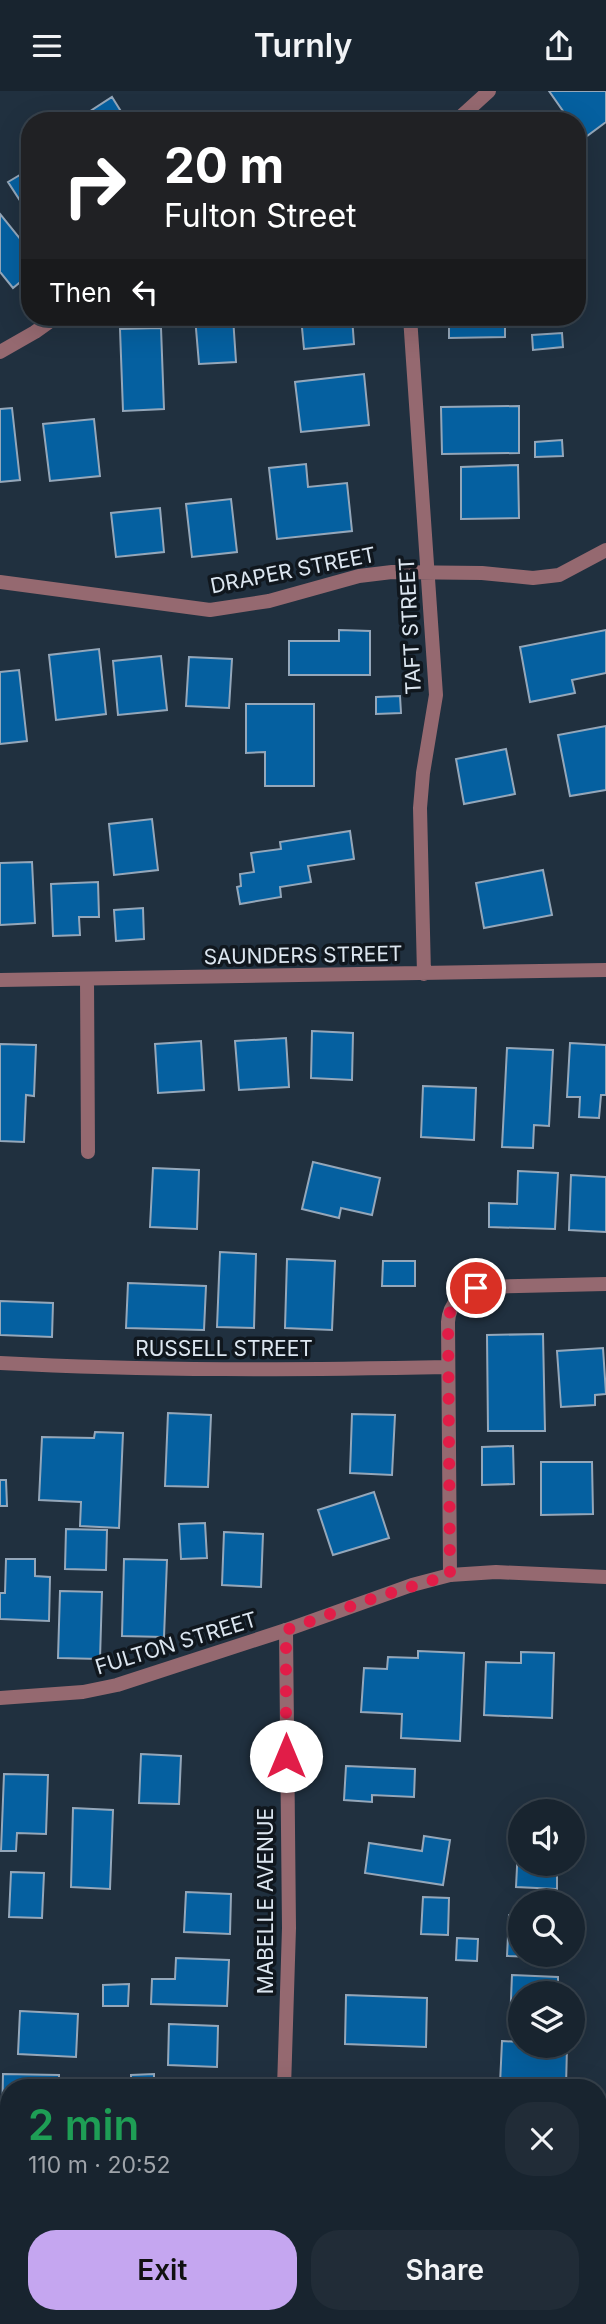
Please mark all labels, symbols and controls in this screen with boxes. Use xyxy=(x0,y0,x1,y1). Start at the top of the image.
text: Turnly xyxy=(254,26,352,65)
icon: menu xyxy=(28,27,66,65)
icon: share xyxy=(540,27,578,65)
text: 20 m xyxy=(164,136,284,195)
icon: right xyxy=(49,140,140,231)
text: Fulton Street xyxy=(164,196,357,235)
icon: left xyxy=(126,273,164,311)
text: Then xyxy=(49,277,112,308)
street label: DRAPER STREET xyxy=(208,542,378,598)
street label: TAFT STREET xyxy=(394,557,426,695)
street label: SAUNDERS STREET xyxy=(203,941,403,969)
pin xyxy=(446,1258,506,1318)
icon: arrive xyxy=(457,1269,495,1307)
street label: RUSSELL STREET xyxy=(135,1336,313,1361)
street label: FULTON STREET xyxy=(92,1606,260,1680)
position arrow xyxy=(249,1719,323,1793)
map controls xyxy=(508,1799,585,2058)
button: sound xyxy=(508,1799,585,1876)
street label: MABELLE AVENUE xyxy=(253,1808,278,1994)
button: search xyxy=(508,1890,585,1967)
button: layers xyxy=(508,1981,585,2058)
text: 2 min xyxy=(28,2099,139,2150)
button: close xyxy=(505,2102,579,2176)
text: 110 m · 20:52 xyxy=(28,2151,171,2179)
button: Exit xyxy=(28,2230,297,2310)
button: Share xyxy=(311,2230,579,2310)

